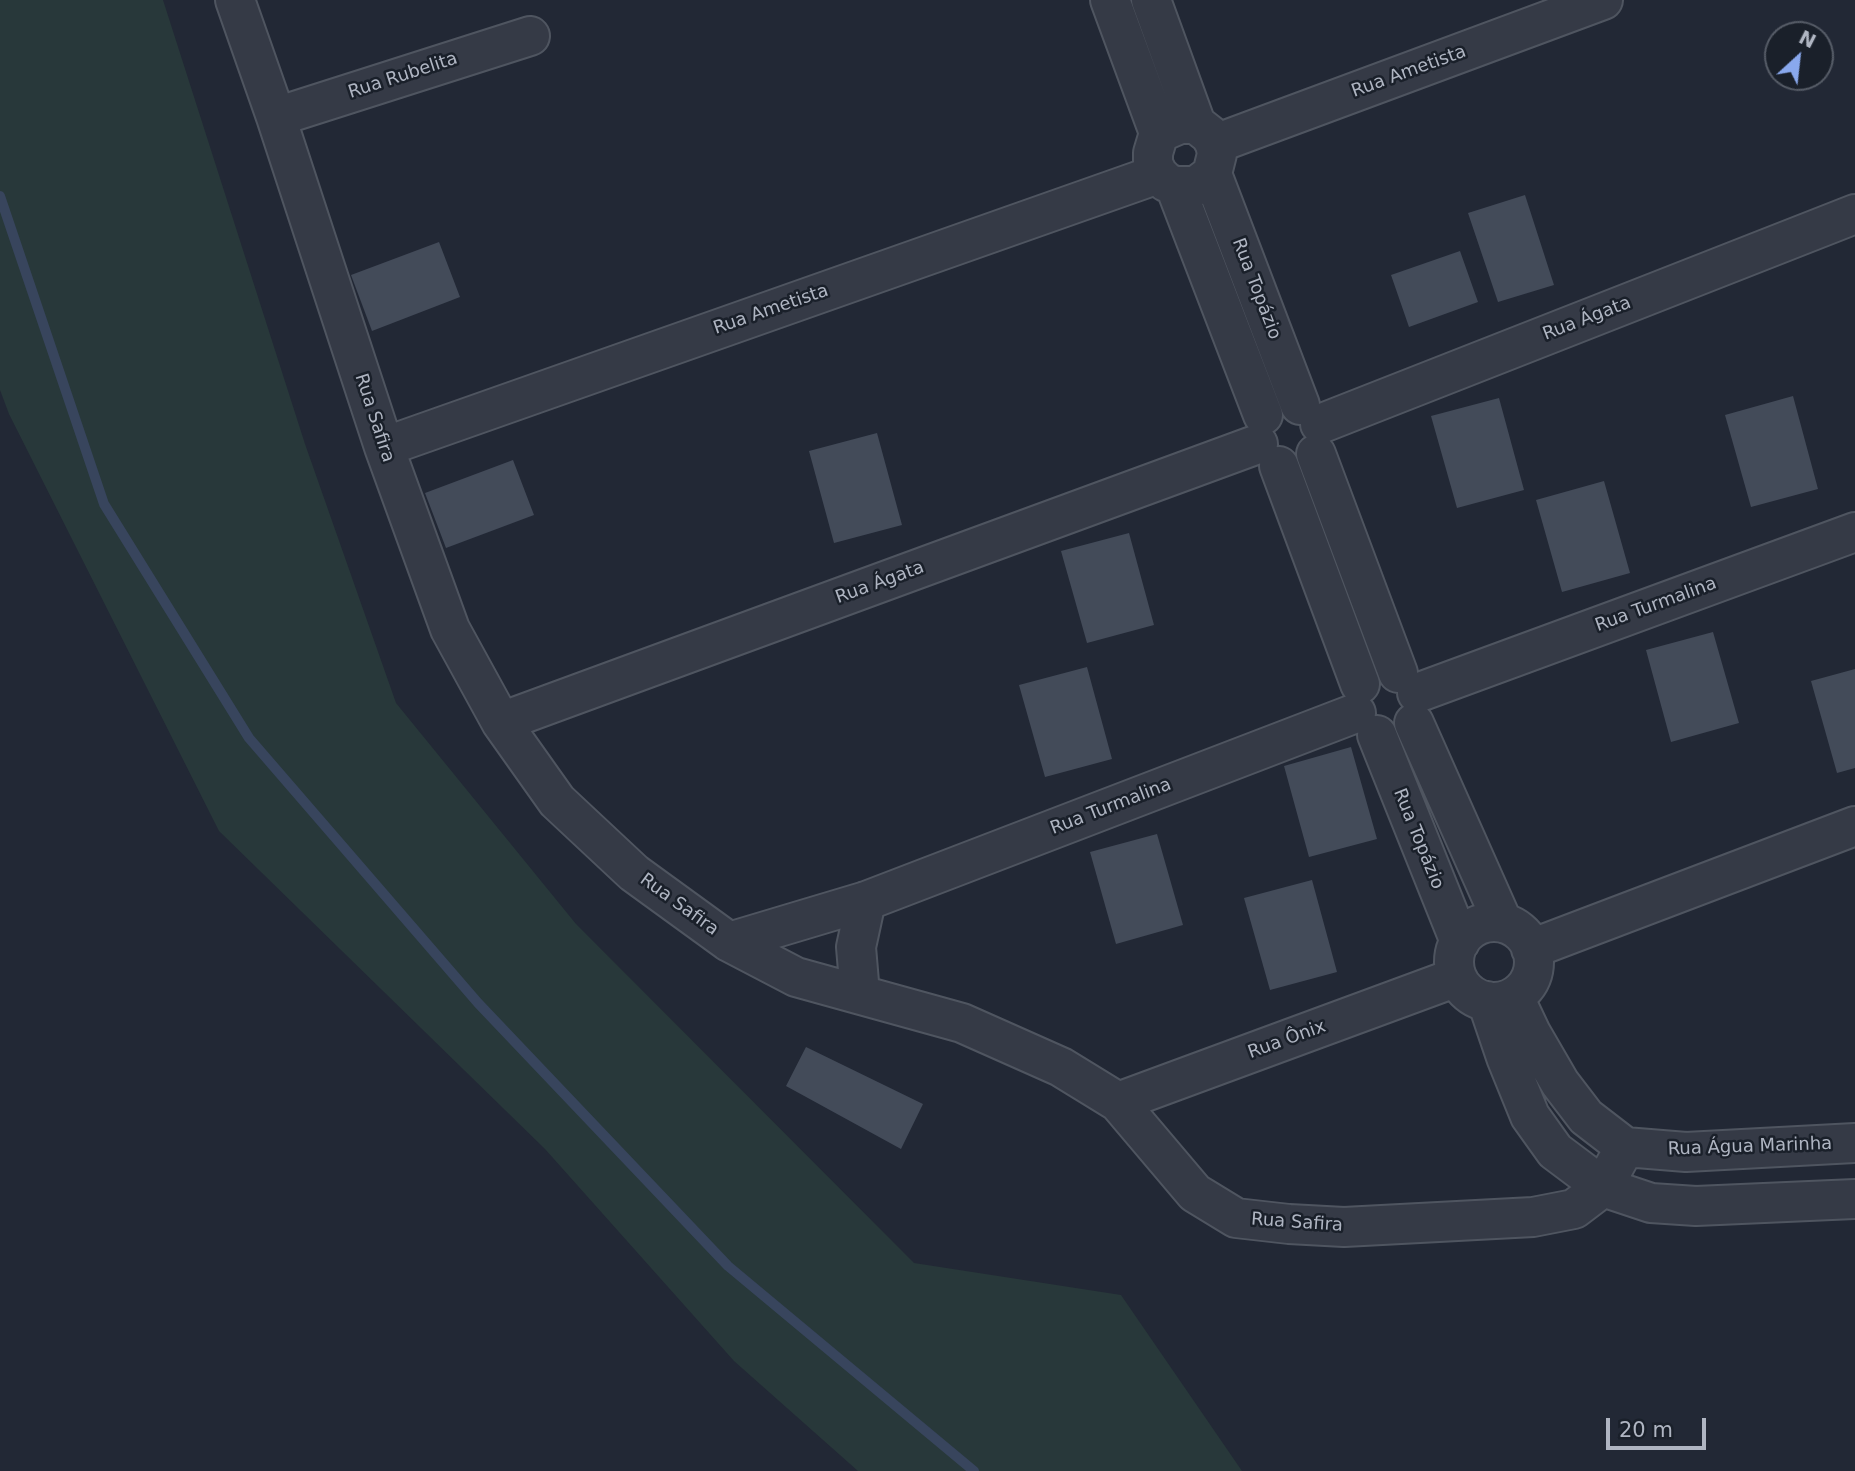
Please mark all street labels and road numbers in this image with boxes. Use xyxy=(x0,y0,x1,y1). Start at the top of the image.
street label: Rua Ametista xyxy=(1349,41,1469,103)
street label: Rua Rubelita xyxy=(346,48,460,104)
street label: Rua Topázio xyxy=(1227,235,1285,343)
street label: Rua Ametista xyxy=(711,280,831,340)
street label: Rua Ágata xyxy=(1540,292,1634,346)
street label: Rua Safira xyxy=(350,371,398,465)
street label: Rua Ágata xyxy=(833,557,927,609)
street label: Rua Turmalina xyxy=(1592,573,1720,637)
street label: Rua Turmalina xyxy=(1048,774,1174,840)
street label: Rua Topázio xyxy=(1388,785,1448,893)
street label: Rua Safira xyxy=(635,869,723,941)
street label: Rua Ônix xyxy=(1245,1016,1329,1064)
street label: Rua Água Marinha xyxy=(1667,1133,1833,1161)
street label: Rua Safira xyxy=(1250,1209,1344,1237)

